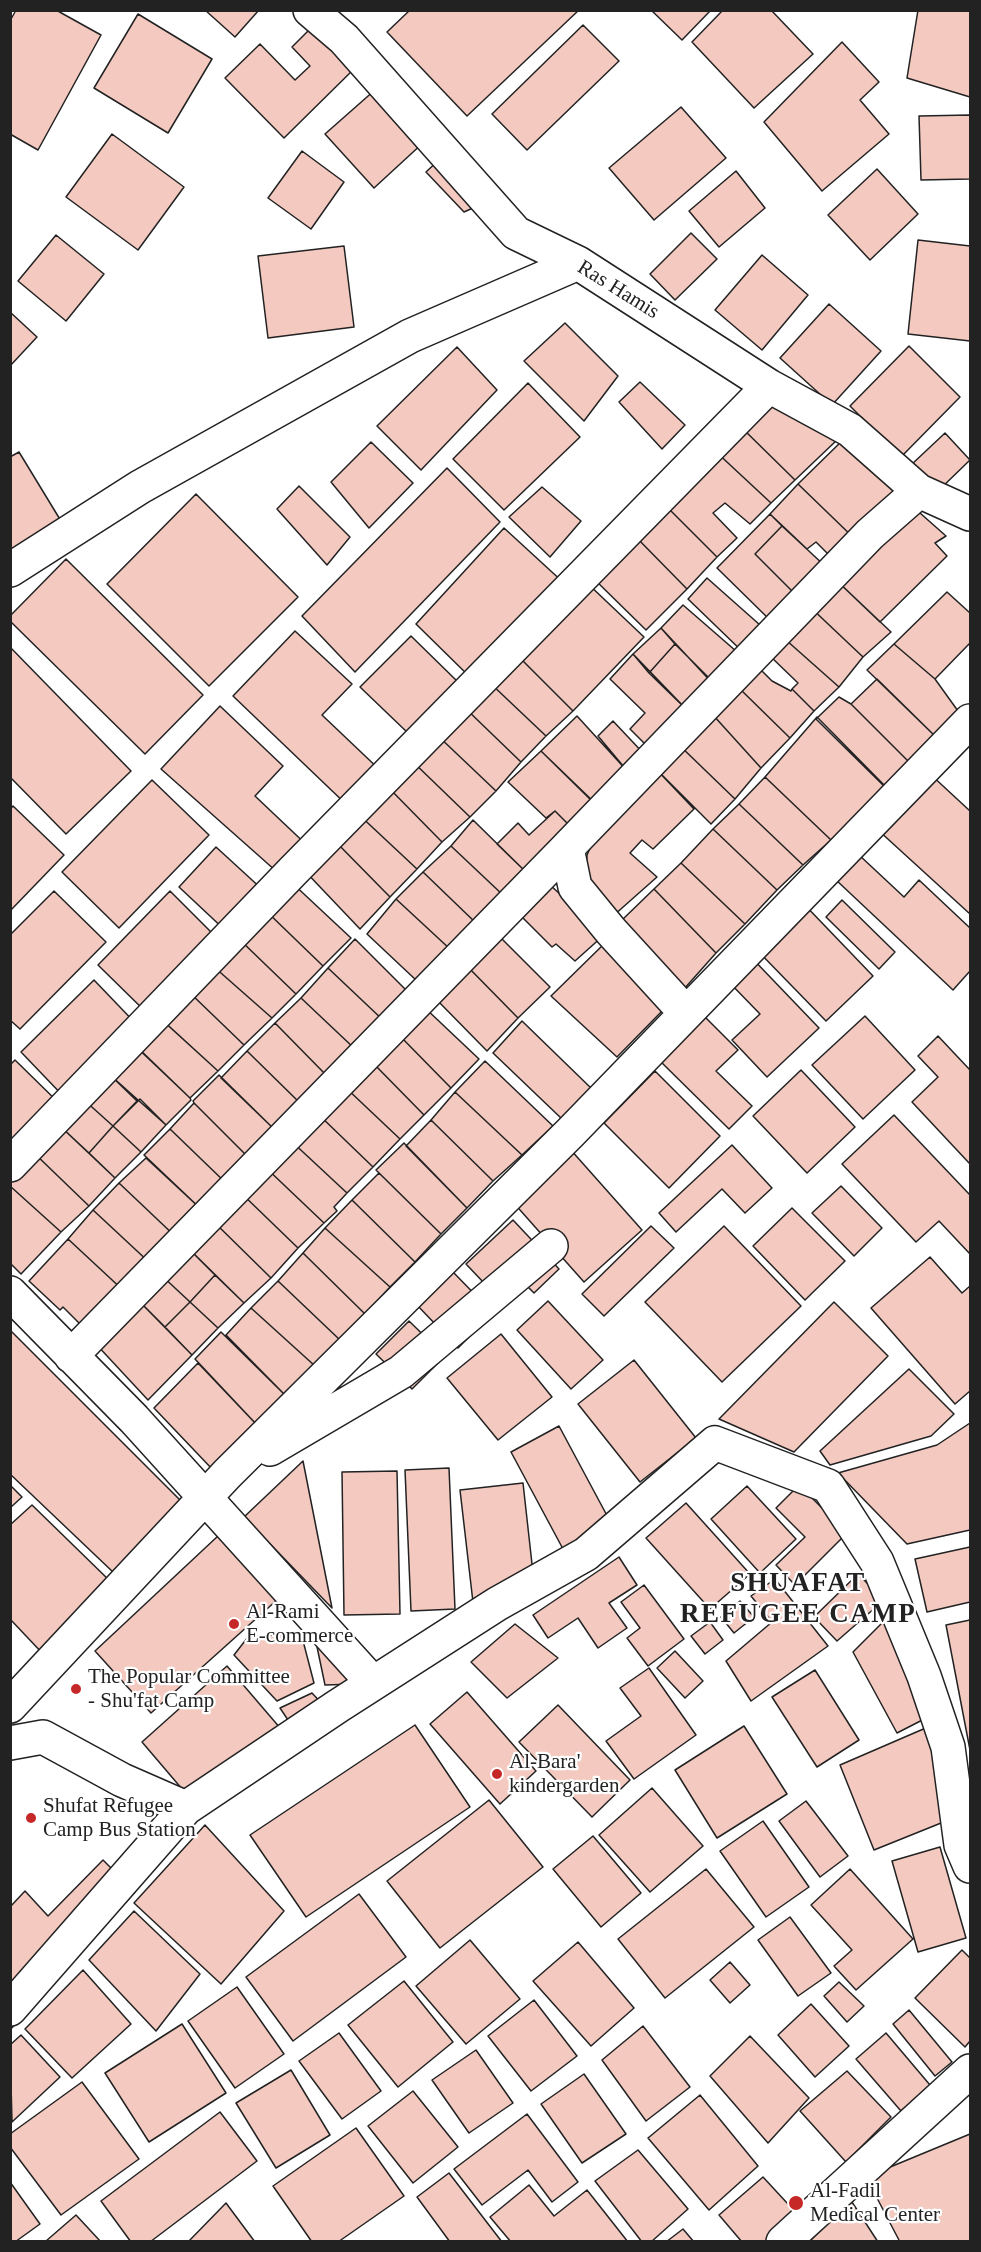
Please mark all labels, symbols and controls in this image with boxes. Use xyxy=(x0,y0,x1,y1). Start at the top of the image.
street label: Ras Hamis xyxy=(568,252,668,328)
district label: SHUAFAT REFUGEE CAMP xyxy=(690,1568,906,1631)
place label: Al-Rami E-commerce xyxy=(246,1599,368,1649)
marker: Al-Rami E-commerce xyxy=(227,1617,241,1631)
place label: The Popular Committee - Shu'fat Camp xyxy=(88,1664,310,1714)
marker: The Popular Committee - Shu'fat Camp xyxy=(69,1682,83,1696)
place label: Al-Bara' kindergarden xyxy=(509,1749,631,1799)
marker: Al-Bara' kindergarden xyxy=(490,1767,504,1781)
place label: Shufat Refugee Camp Bus Station xyxy=(43,1793,211,1843)
marker: Shufat Refugee Camp Bus Station xyxy=(24,1811,38,1825)
place label: Al-Fadil Medical Center xyxy=(810,2178,951,2228)
marker: Al-Fadil Medical Center xyxy=(787,2194,805,2212)

